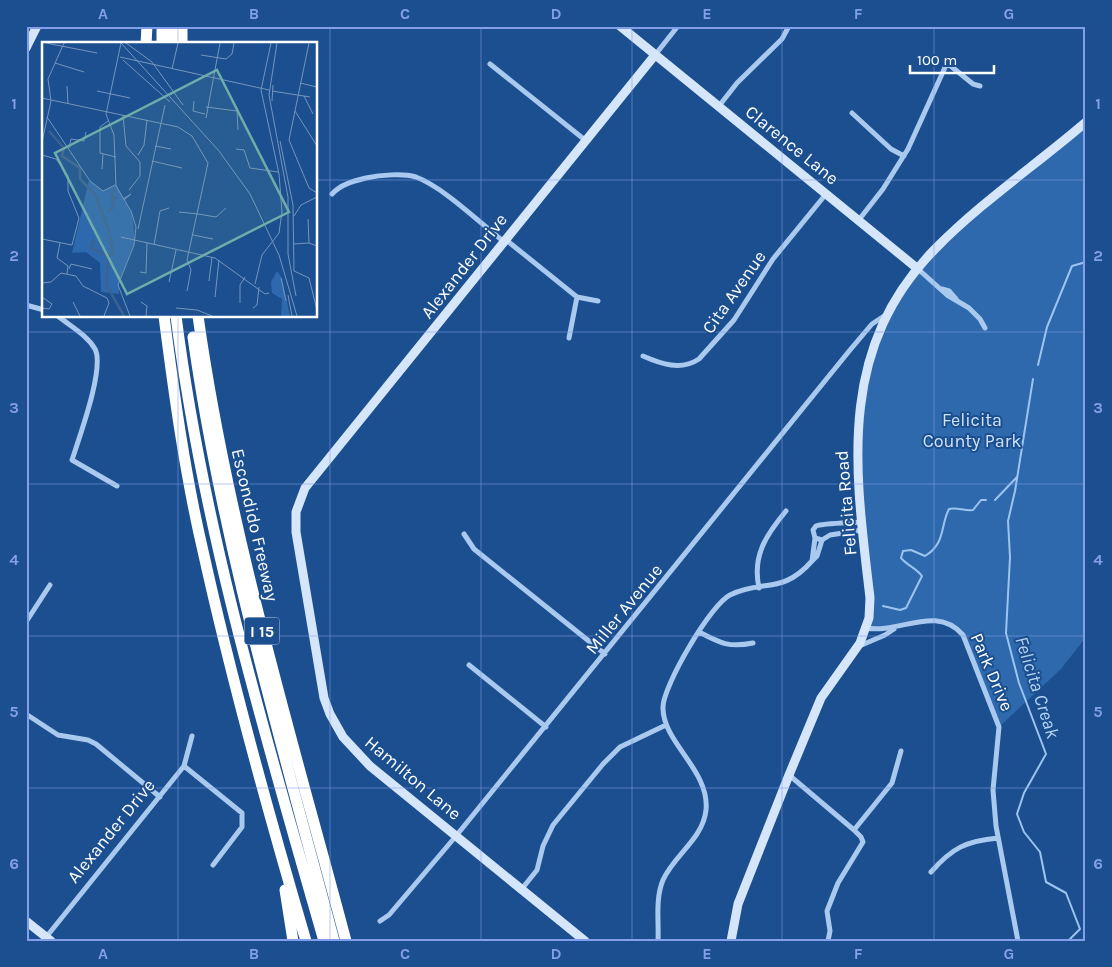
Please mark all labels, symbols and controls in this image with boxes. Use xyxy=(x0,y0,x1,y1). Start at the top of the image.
text: A xyxy=(98,4,108,23)
text: B xyxy=(249,4,259,23)
text: C xyxy=(400,4,410,23)
text: D xyxy=(551,4,562,23)
text: E xyxy=(702,4,712,23)
text: F xyxy=(854,4,863,23)
text: G xyxy=(1004,4,1014,23)
inset map xyxy=(42,42,318,318)
scale bar xyxy=(910,42,993,74)
text: 100 m xyxy=(917,51,957,69)
text: 1 xyxy=(11,94,17,113)
text: 1 xyxy=(1095,94,1101,113)
street label: Clarence Lane xyxy=(741,101,843,189)
street label: Alexander Drive xyxy=(416,209,512,323)
text: 2 xyxy=(9,246,19,265)
street label: Cita Avenue xyxy=(697,246,771,338)
text: 2 xyxy=(1093,246,1103,265)
text: 3 xyxy=(9,398,19,417)
text: 3 xyxy=(1093,398,1103,417)
park label: Felicita County Park xyxy=(923,409,1021,452)
street label: Escondido Freeway xyxy=(227,446,283,604)
street label: Felicita Road xyxy=(830,449,862,557)
text: 4 xyxy=(9,550,19,569)
text: 4 xyxy=(1093,550,1103,569)
street label: Miller Avenue xyxy=(581,559,667,659)
road number: I 15 xyxy=(244,618,280,644)
street label: Park Drive xyxy=(966,630,1018,714)
water label: Felicita Creak xyxy=(1010,633,1064,742)
text: 5 xyxy=(9,702,19,721)
text: 5 xyxy=(1093,702,1103,721)
street label: Hamilton Lane xyxy=(360,731,466,825)
street label: Alexander Drive xyxy=(62,775,160,887)
text: 6 xyxy=(9,854,19,873)
text: 6 xyxy=(1093,854,1103,873)
text: A xyxy=(98,944,108,963)
text: B xyxy=(249,944,259,963)
text: C xyxy=(400,944,410,963)
text: D xyxy=(551,944,562,963)
text: E xyxy=(702,944,712,963)
text: F xyxy=(854,944,863,963)
text: G xyxy=(1004,944,1014,963)

